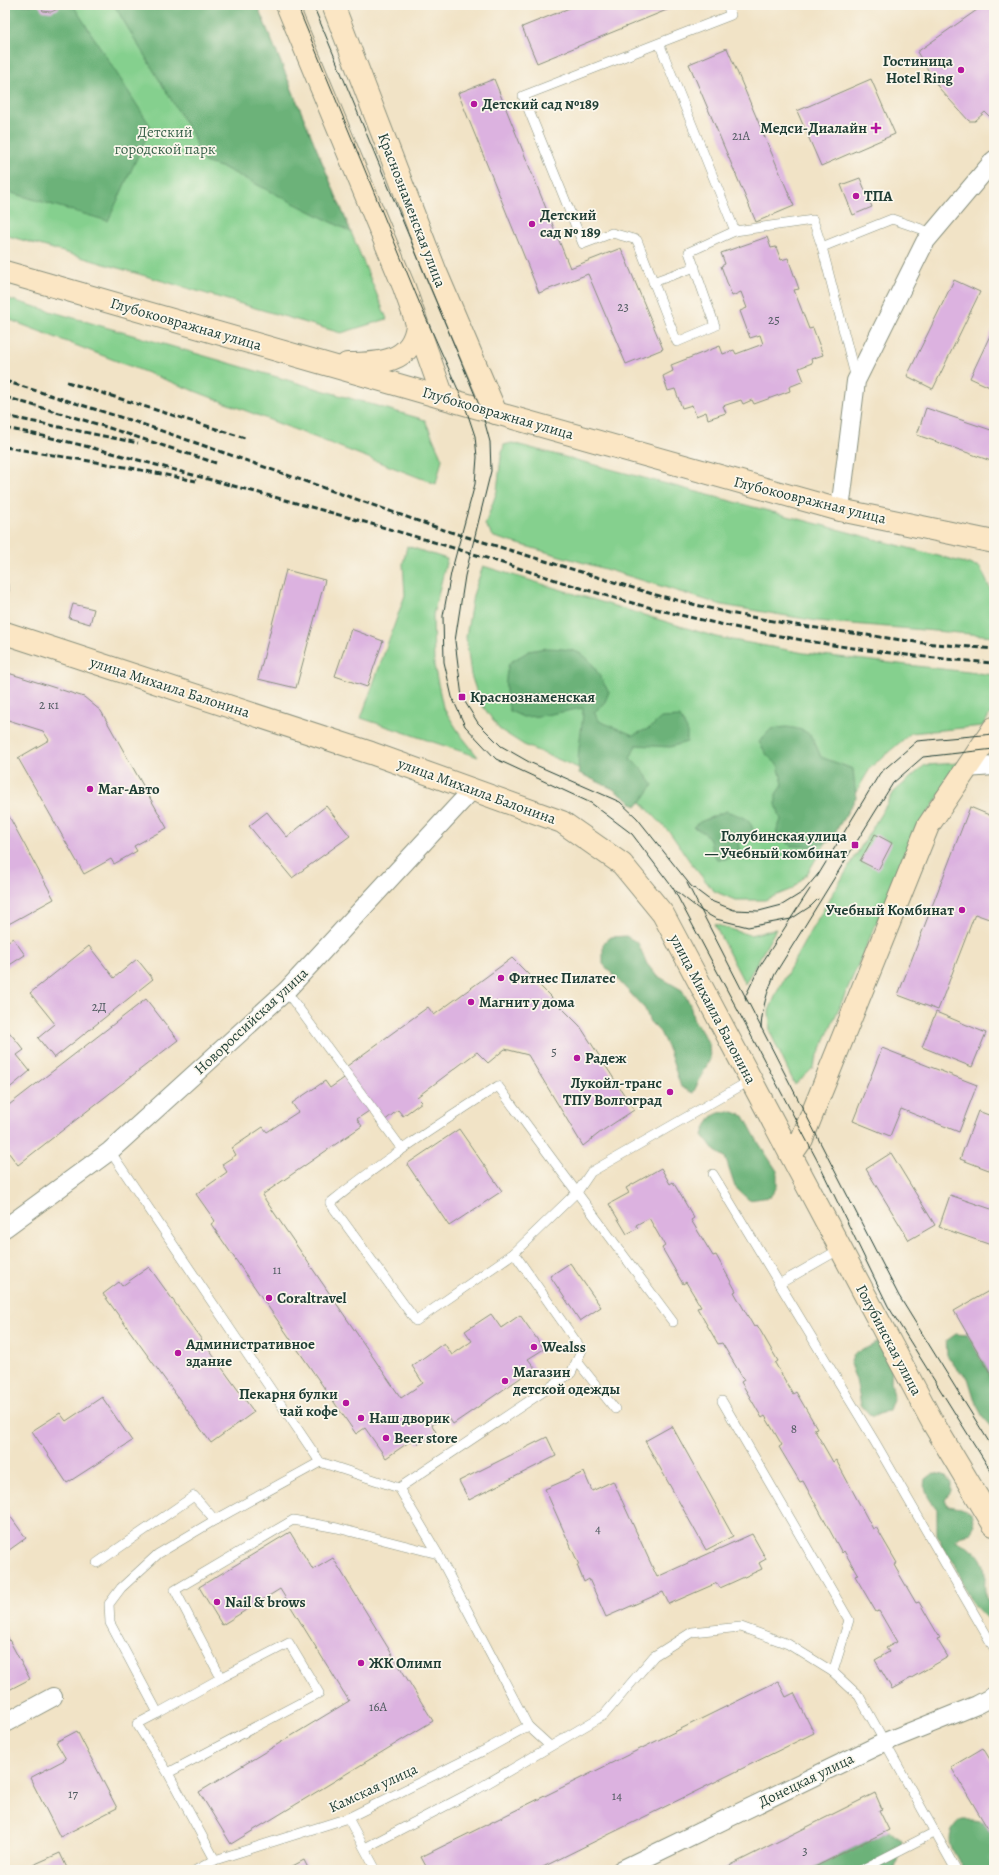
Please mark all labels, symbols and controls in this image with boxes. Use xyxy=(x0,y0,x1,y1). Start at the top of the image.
place label: Гостиница Hotel Ring xyxy=(883,51,954,88)
marker: Гостиница Hotel Ring xyxy=(956,65,966,75)
place label: Детский сад №189 xyxy=(482,94,599,114)
marker: Детский сад №189 xyxy=(469,99,479,109)
place label: Медси-Диалайн xyxy=(760,118,867,138)
park label: Детский городской парк xyxy=(114,122,216,159)
marker: Медси-Диалайн xyxy=(870,122,882,134)
house number: 21А xyxy=(732,127,751,144)
street label: Краснознаменская улица xyxy=(373,130,451,290)
place label: ТПА xyxy=(864,186,893,206)
marker: ТПА xyxy=(851,191,861,201)
place label: Детский сад № 189 xyxy=(540,205,601,242)
marker: Детский сад № 189 xyxy=(527,219,537,229)
street label: Глубокоовражная улица xyxy=(108,293,264,355)
house number: 23 xyxy=(617,298,629,315)
house number: 25 xyxy=(768,311,780,328)
street label: Глубокоовражная улица xyxy=(420,382,576,444)
street label: Глубокоовражная улица xyxy=(732,471,888,529)
street label: улица Михаила Балонина xyxy=(87,651,252,722)
place label: Краснознаменская xyxy=(470,687,595,707)
marker: Краснознаменская xyxy=(457,692,467,702)
house number: 2 к1 xyxy=(39,696,60,713)
street label: улица Михаила Балонина xyxy=(394,753,559,829)
place label: Маг-Авто xyxy=(98,779,160,799)
marker: Маг-Авто xyxy=(85,784,95,794)
place label: Голубинская улица — Учебный комбинат xyxy=(704,826,848,863)
marker: Голубинская улица — Учебный комбинат xyxy=(850,840,860,850)
place label: Учебный Комбинат xyxy=(826,900,954,920)
marker: Учебный Комбинат xyxy=(957,905,967,915)
street label: улица Михаила Балонина xyxy=(665,930,761,1087)
street label: Новороссийская улица xyxy=(190,963,312,1079)
place label: Фитнес Пилатес xyxy=(509,968,616,988)
marker: Фитнес Пилатес xyxy=(496,973,506,983)
place label: Магнит у дома xyxy=(479,992,576,1012)
marker: Магнит у дома xyxy=(466,997,476,1007)
house number: 2Д xyxy=(92,998,106,1015)
house number: 5 xyxy=(551,1043,557,1060)
place label: Радеж xyxy=(585,1048,627,1068)
marker: Радеж xyxy=(572,1053,582,1063)
place label: Лукойл-транс ТПУ Волгоград xyxy=(563,1073,662,1110)
marker: Лукойл-транс ТПУ Волгоград xyxy=(665,1087,675,1097)
house number: 11 xyxy=(273,1261,282,1278)
street label: Голубинская улица xyxy=(851,1281,927,1399)
place label: Coraltravel xyxy=(277,1288,347,1308)
marker: Coraltravel xyxy=(264,1293,274,1303)
place label: Административное здание xyxy=(185,1334,315,1371)
place label: Wealss xyxy=(541,1337,586,1357)
marker: Wealss xyxy=(529,1342,539,1352)
marker: Административное здание xyxy=(173,1348,183,1358)
place label: Магазин детской одежды xyxy=(512,1362,620,1399)
marker: Магазин детской одежды xyxy=(500,1376,510,1386)
place label: Пекарня булки чай кофе xyxy=(239,1384,338,1421)
marker: Пекарня булки чай кофе xyxy=(341,1398,351,1408)
place label: Наш дворик xyxy=(369,1408,450,1428)
marker: Наш дворик xyxy=(356,1413,366,1423)
house number: 8 xyxy=(791,1420,797,1437)
place label: Beer store xyxy=(394,1428,458,1448)
marker: Beer store xyxy=(381,1433,391,1443)
house number: 4 xyxy=(595,1520,601,1537)
place label: Nail & brows xyxy=(225,1592,306,1612)
marker: Nail & brows xyxy=(212,1597,222,1607)
place label: ЖК Олимп xyxy=(369,1653,442,1673)
marker: ЖК Олимп xyxy=(356,1658,366,1668)
house number: 16А xyxy=(369,1698,387,1715)
street label: Донецкая улица xyxy=(755,1748,857,1812)
street label: Камская улица xyxy=(325,1759,421,1817)
house number: 17 xyxy=(68,1785,78,1802)
house number: 14 xyxy=(612,1787,622,1804)
house number: 3 xyxy=(802,1842,808,1859)

